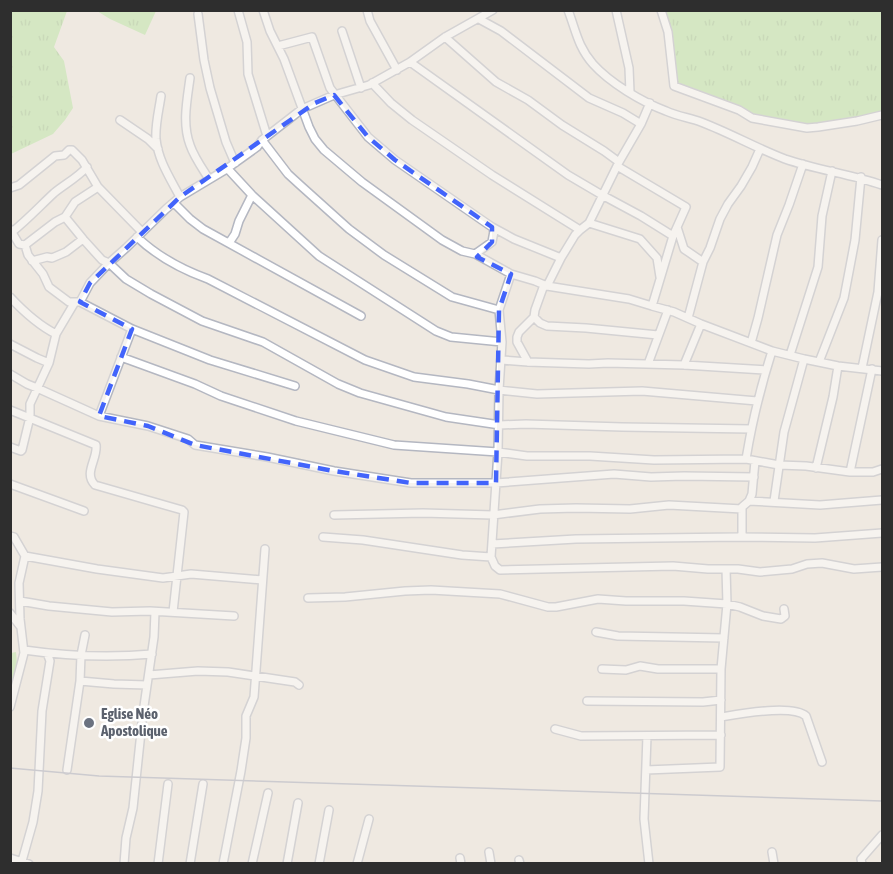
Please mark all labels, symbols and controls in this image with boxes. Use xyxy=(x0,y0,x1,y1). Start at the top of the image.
place label: Eglise Néo Apostolique xyxy=(100,705,168,739)
marker: Eglise Néo Apostolique xyxy=(82,716,96,730)

